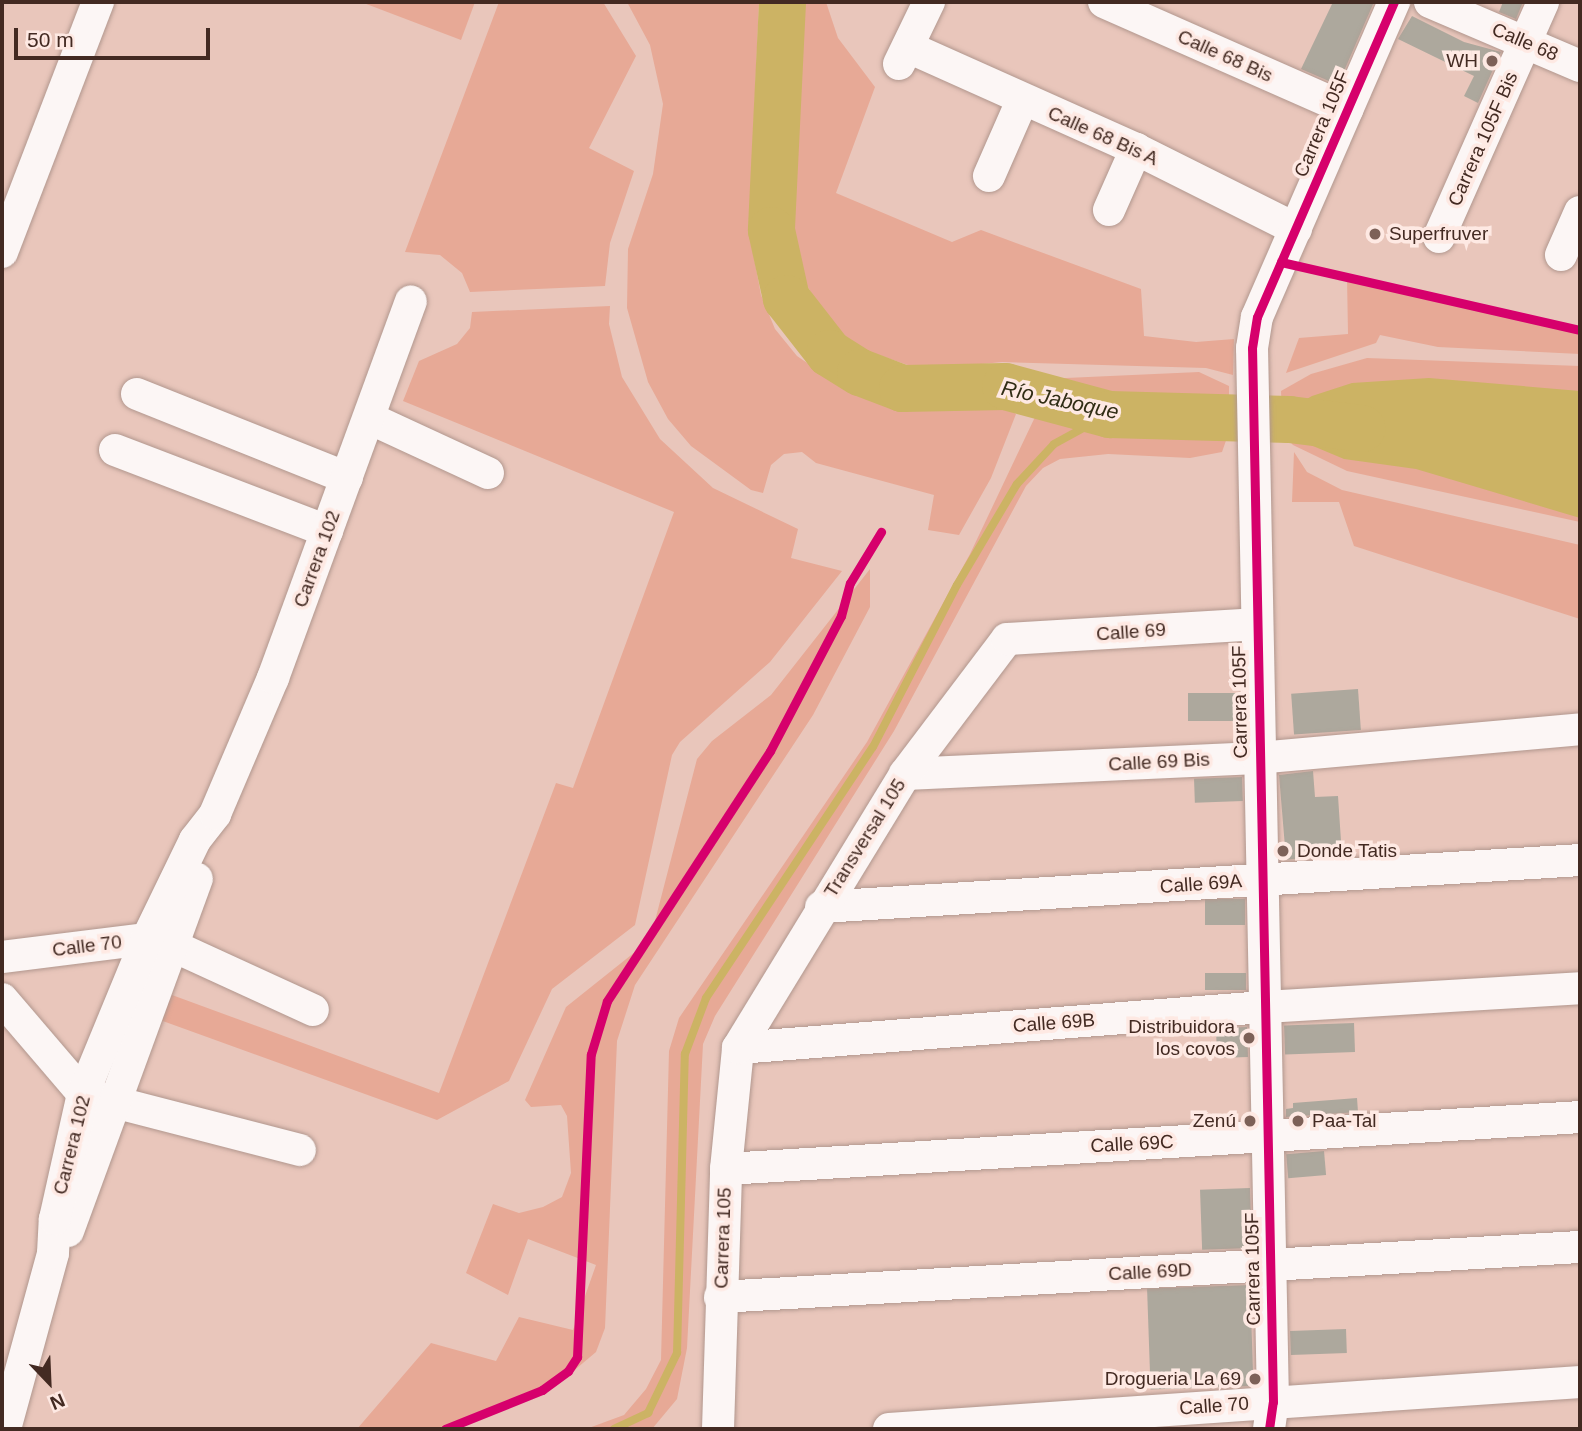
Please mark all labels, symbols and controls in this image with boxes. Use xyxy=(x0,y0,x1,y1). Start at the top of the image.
scale bar xyxy=(18,14,214,58)
street label: Calle 68 xyxy=(1488,18,1562,66)
street label: Calle 68 Bis xyxy=(1174,25,1276,87)
text: 50 m xyxy=(27,28,74,51)
place label: WH xyxy=(1446,50,1478,72)
marker: WH xyxy=(1484,53,1500,69)
street label: Carrera 105F xyxy=(1289,68,1355,180)
street label: Carrera 105F Bis xyxy=(1443,68,1523,210)
street label: Calle 68 Bis A xyxy=(1044,101,1162,171)
place label: Superfruver xyxy=(1389,223,1488,245)
marker: Superfruver xyxy=(1367,226,1383,242)
water label: Río Jaboque xyxy=(999,375,1121,425)
street label: Carrera 102 xyxy=(289,507,345,611)
street label: Calle 69 xyxy=(1095,618,1167,646)
street label: Carrera 105F xyxy=(1228,645,1252,759)
street label: Calle 69 Bis xyxy=(1108,748,1210,776)
street label: Transversal 105 xyxy=(819,774,911,902)
place label: Donde Tatis xyxy=(1297,840,1397,862)
marker: Donde Tatis xyxy=(1275,843,1291,859)
street label: Calle 69A xyxy=(1159,870,1243,898)
street label: Calle 70 xyxy=(51,930,123,962)
street label: Calle 69B xyxy=(1012,1009,1096,1037)
place label: Distribuidora los covos xyxy=(1128,1016,1235,1060)
marker: Distribuidora los covos xyxy=(1241,1030,1257,1046)
street label: Carrera 102 xyxy=(49,1093,95,1197)
place label: Zenú xyxy=(1193,1110,1236,1132)
place label: Paa-Tal xyxy=(1312,1110,1376,1132)
marker: Zenú xyxy=(1242,1113,1258,1129)
marker: Paa-Tal xyxy=(1290,1113,1306,1129)
street label: Calle 69C xyxy=(1090,1130,1174,1158)
street label: Carrera 105 xyxy=(710,1187,736,1289)
street label: Carrera 105F xyxy=(1241,1212,1265,1326)
street label: Calle 69D xyxy=(1108,1258,1192,1286)
north arrow xyxy=(14,1347,84,1417)
place label: Drogueria La 69 xyxy=(1105,1368,1241,1390)
marker: Drogueria La 69 xyxy=(1247,1371,1263,1387)
text: N xyxy=(47,1389,68,1414)
street label: Calle 70 xyxy=(1178,1392,1250,1420)

